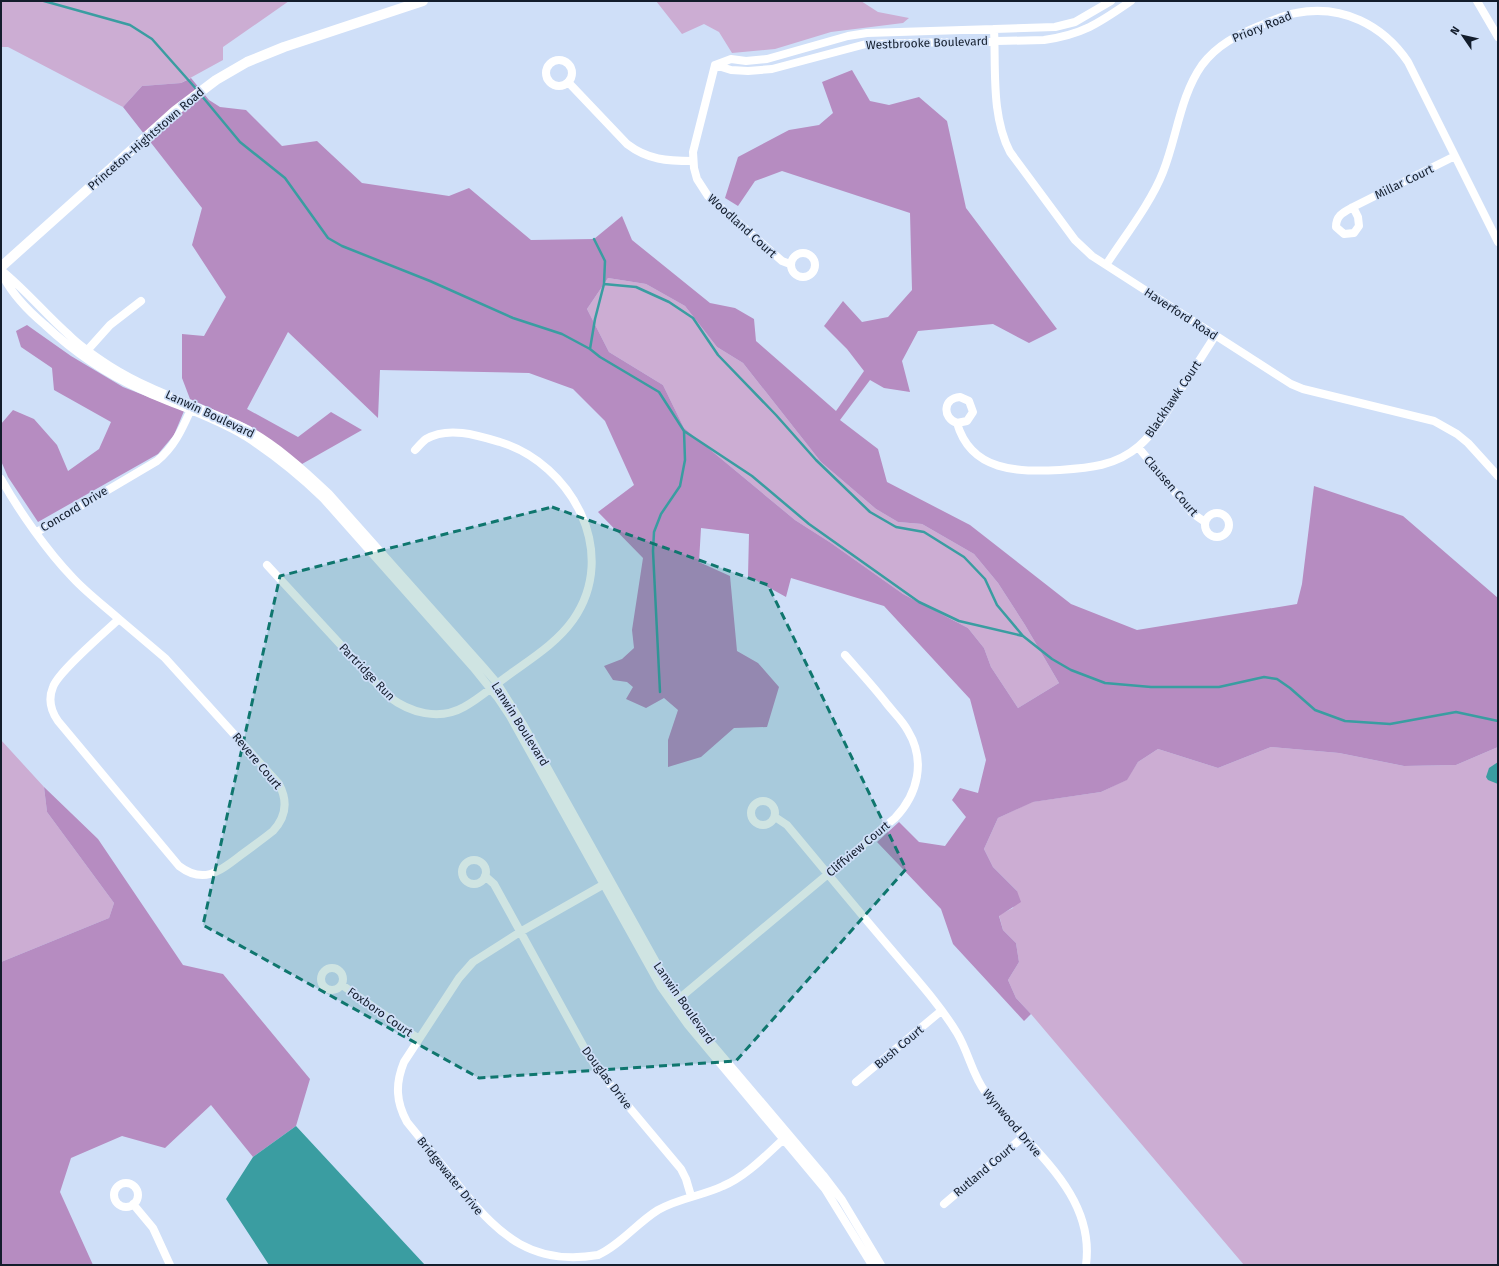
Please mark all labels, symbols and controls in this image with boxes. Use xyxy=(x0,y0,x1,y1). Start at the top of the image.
street label: Priory Road xyxy=(1230,9,1294,45)
north arrow xyxy=(1443,16,1483,56)
text: N xyxy=(1448,24,1463,37)
street label: Westbrooke Boulevard xyxy=(866,34,988,52)
street label: Princeton-Hightstown Road xyxy=(85,85,207,193)
street label: Millar Court xyxy=(1372,162,1436,202)
street label: Woodland Court xyxy=(705,191,780,261)
street label: Haverford Road xyxy=(1142,285,1220,343)
street label: Blackhawk Court xyxy=(1142,357,1204,440)
street label: Lanwin Boulevard xyxy=(163,387,257,441)
street label: Clausen Court xyxy=(1141,453,1201,520)
street label: Concord Drive xyxy=(38,483,110,535)
street label: Partridge Run xyxy=(336,641,398,703)
street label: Lanwin Boulevard xyxy=(488,679,552,769)
street label: Revere Court xyxy=(229,730,285,793)
street label: Cliffview Court xyxy=(823,818,893,880)
street label: Lanwin Boulevard xyxy=(651,959,717,1047)
street label: Foxboro Court xyxy=(345,984,416,1040)
street label: Bush Court xyxy=(872,1022,927,1072)
street label: Douglas Drive xyxy=(579,1044,635,1112)
street label: Wynwood Drive xyxy=(980,1086,1044,1160)
street label: Bridgewater Drive xyxy=(414,1134,486,1218)
street label: Rutland Court xyxy=(951,1140,1018,1200)

